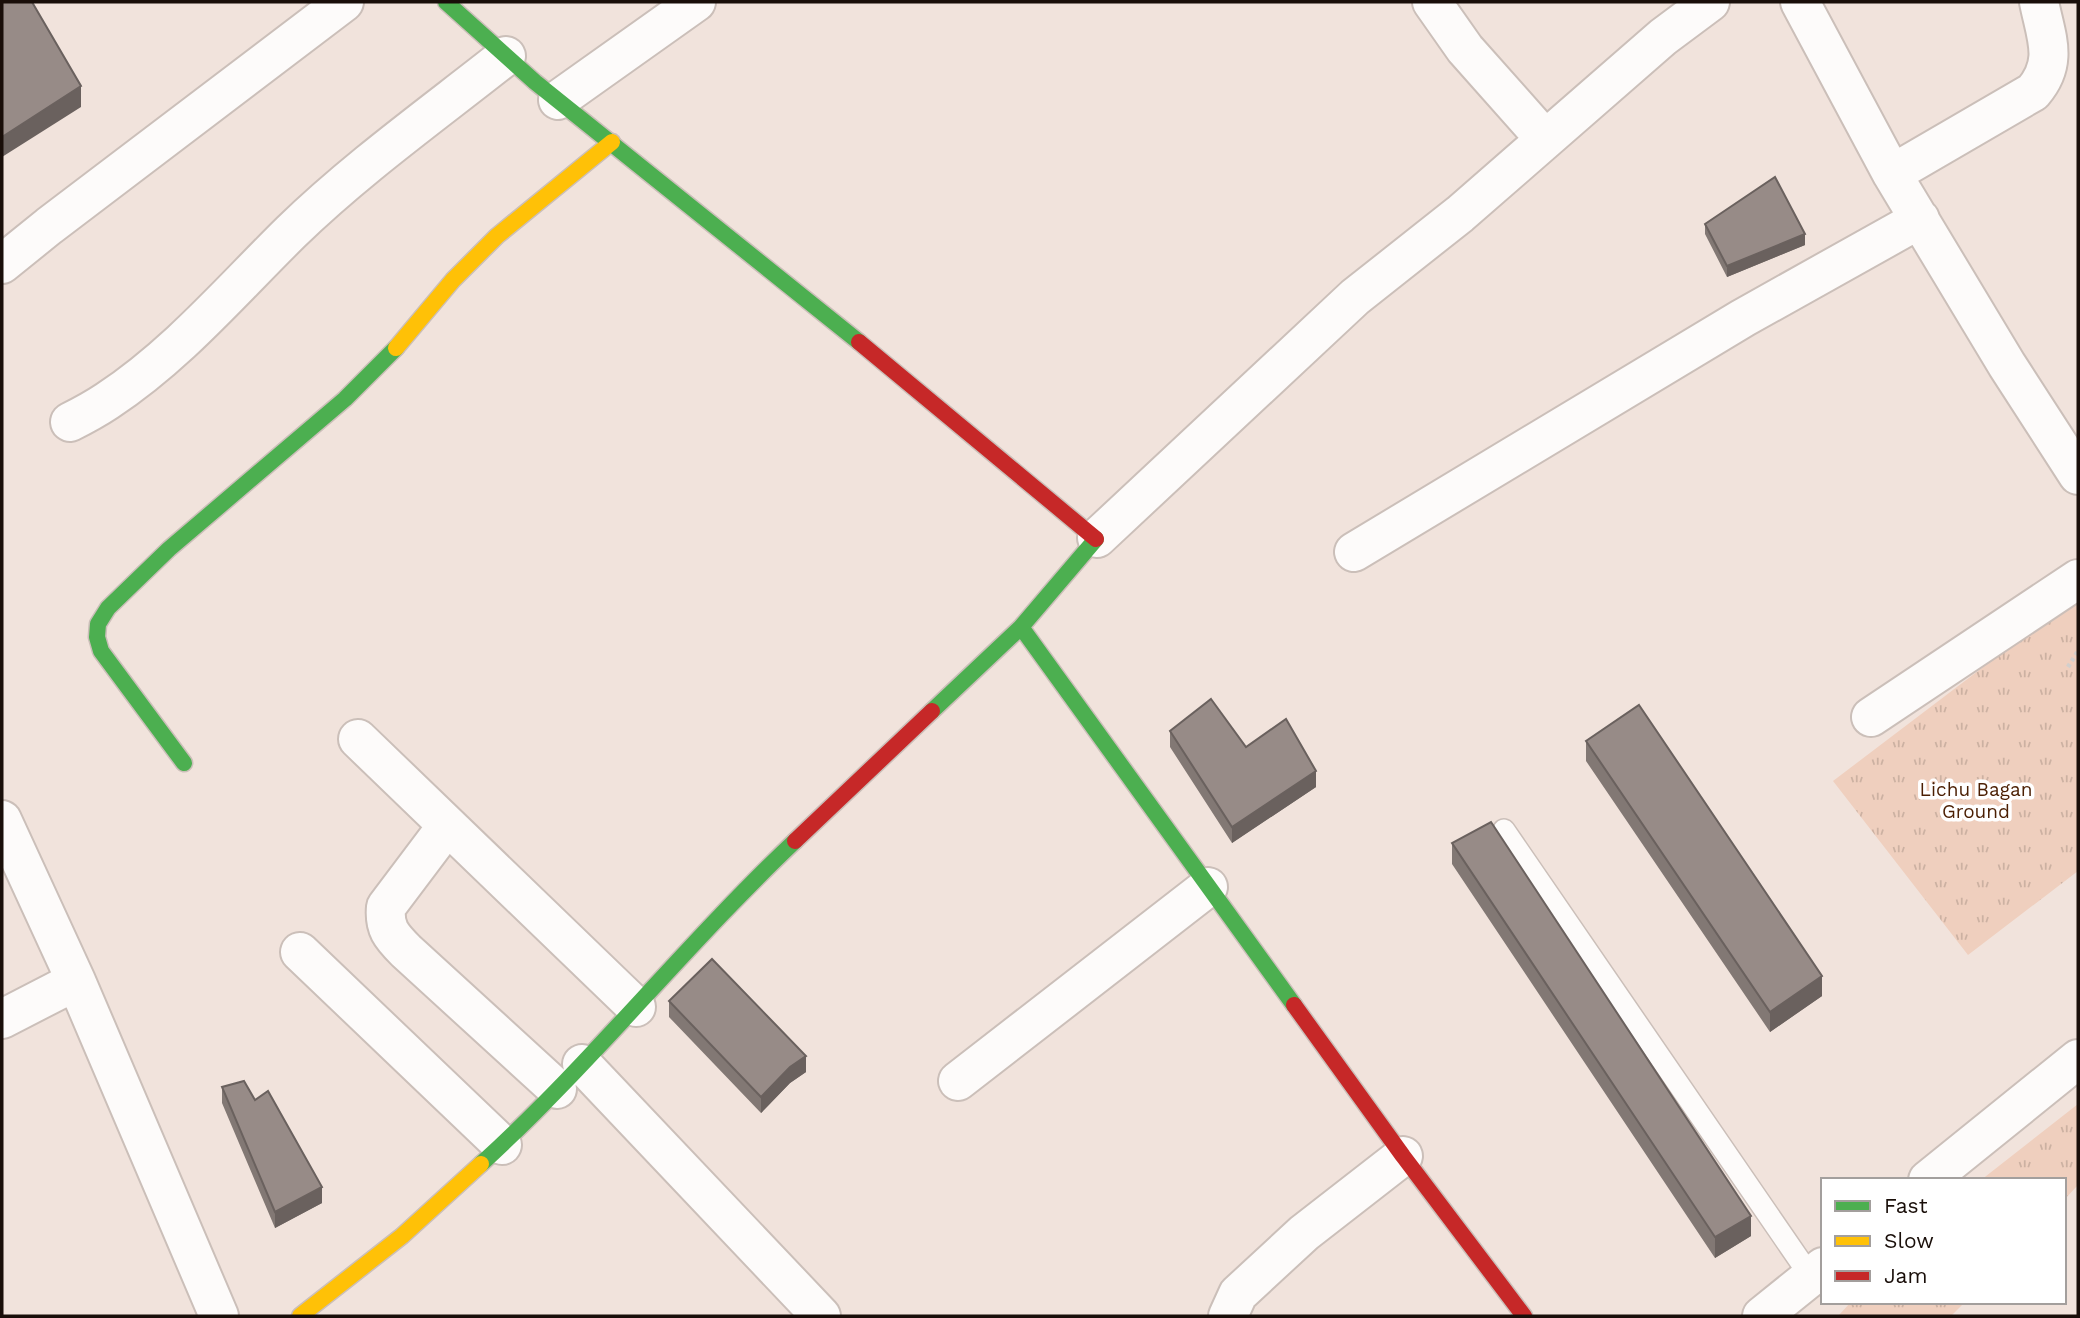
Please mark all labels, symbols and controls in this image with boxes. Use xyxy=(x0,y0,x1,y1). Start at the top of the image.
park label: Lichu Bagan Ground xyxy=(1920,778,2032,823)
legend xyxy=(1821,1178,2066,1304)
text: Fast xyxy=(1884,1193,1928,1218)
text: Slow xyxy=(1884,1228,1934,1253)
text: Jam xyxy=(1884,1263,1927,1288)

